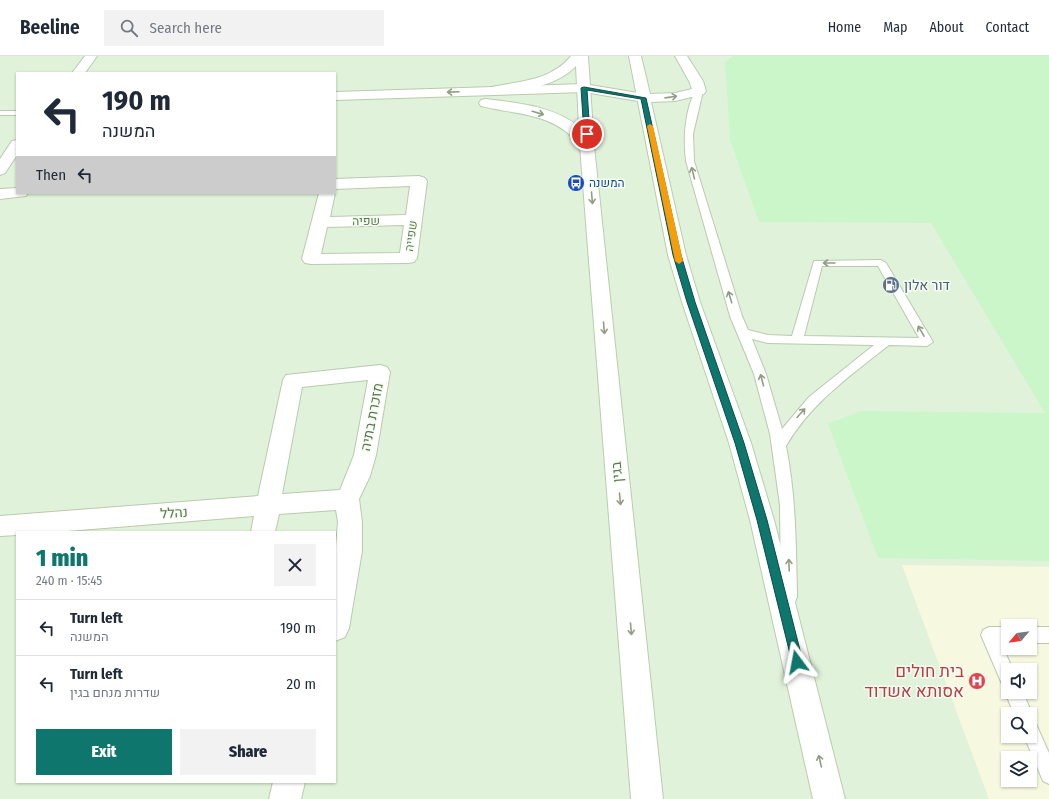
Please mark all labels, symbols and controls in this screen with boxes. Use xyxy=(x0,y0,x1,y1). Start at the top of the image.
search box xyxy=(104,10,384,46)
text: Beeline xyxy=(20,16,80,39)
icon: search xyxy=(118,17,140,39)
text: Search here xyxy=(150,19,222,37)
text: Home xyxy=(828,19,861,36)
text: Map xyxy=(883,19,907,36)
text: About xyxy=(929,19,964,36)
text: Contact xyxy=(986,19,1029,36)
text: 190 m xyxy=(102,84,171,117)
icon: left xyxy=(36,88,88,140)
one-way arrow xyxy=(447,88,460,96)
one-way arrow xyxy=(664,93,677,101)
one-way arrow xyxy=(531,110,544,117)
pin xyxy=(570,117,604,151)
text: המשנה xyxy=(102,120,155,142)
icon: arrive xyxy=(576,123,598,145)
icon: left xyxy=(74,164,96,186)
text: Then xyxy=(36,166,66,184)
one-way arrow xyxy=(689,167,696,180)
bus stop icon: המשנה xyxy=(566,173,586,193)
place label: המשנה xyxy=(589,176,625,190)
one-way arrow xyxy=(589,191,596,204)
street label: שפיה xyxy=(352,214,380,228)
street label: שפייה xyxy=(402,219,420,253)
one-way arrow xyxy=(823,259,836,267)
fuel station icon: דור אלון xyxy=(881,275,901,295)
place label: דור אלון xyxy=(904,277,950,294)
one-way arrow xyxy=(726,291,733,304)
one-way arrow xyxy=(600,321,608,334)
one-way arrow xyxy=(916,325,924,337)
one-way arrow xyxy=(758,374,765,387)
street label: מזכרת בתיה xyxy=(357,382,387,452)
one-way arrow xyxy=(796,408,806,418)
street label: בגין xyxy=(608,460,626,483)
one-way arrow xyxy=(616,492,623,505)
street label: נהלל xyxy=(160,504,188,522)
text: 1 min xyxy=(36,544,88,572)
button: close xyxy=(274,544,316,586)
one-way arrow xyxy=(785,559,792,572)
text: 240 m · 15:45 xyxy=(36,573,102,588)
text: Turn left xyxy=(70,609,123,627)
icon: left xyxy=(36,617,58,639)
text: 190 m xyxy=(280,619,316,637)
north arrow xyxy=(1001,619,1037,655)
map controls xyxy=(1001,619,1037,787)
one-way arrow xyxy=(628,622,635,635)
text: המשנה xyxy=(70,629,109,644)
position arrow xyxy=(776,641,818,683)
place label: בית חולים אסותא אשדוד xyxy=(865,661,964,702)
button: sound xyxy=(1001,663,1037,699)
text: Turn left xyxy=(70,665,123,683)
hospital icon: בית חולים אסותא אשדוד xyxy=(967,671,987,691)
icon: left xyxy=(36,673,58,695)
text: 20 m xyxy=(287,675,316,693)
text: שדרות מנחם בגין xyxy=(70,685,160,700)
button: search xyxy=(1001,707,1037,743)
button: Exit xyxy=(36,729,172,775)
button: Share xyxy=(180,729,316,775)
button: layers xyxy=(1001,751,1037,787)
one-way arrow xyxy=(816,755,824,768)

